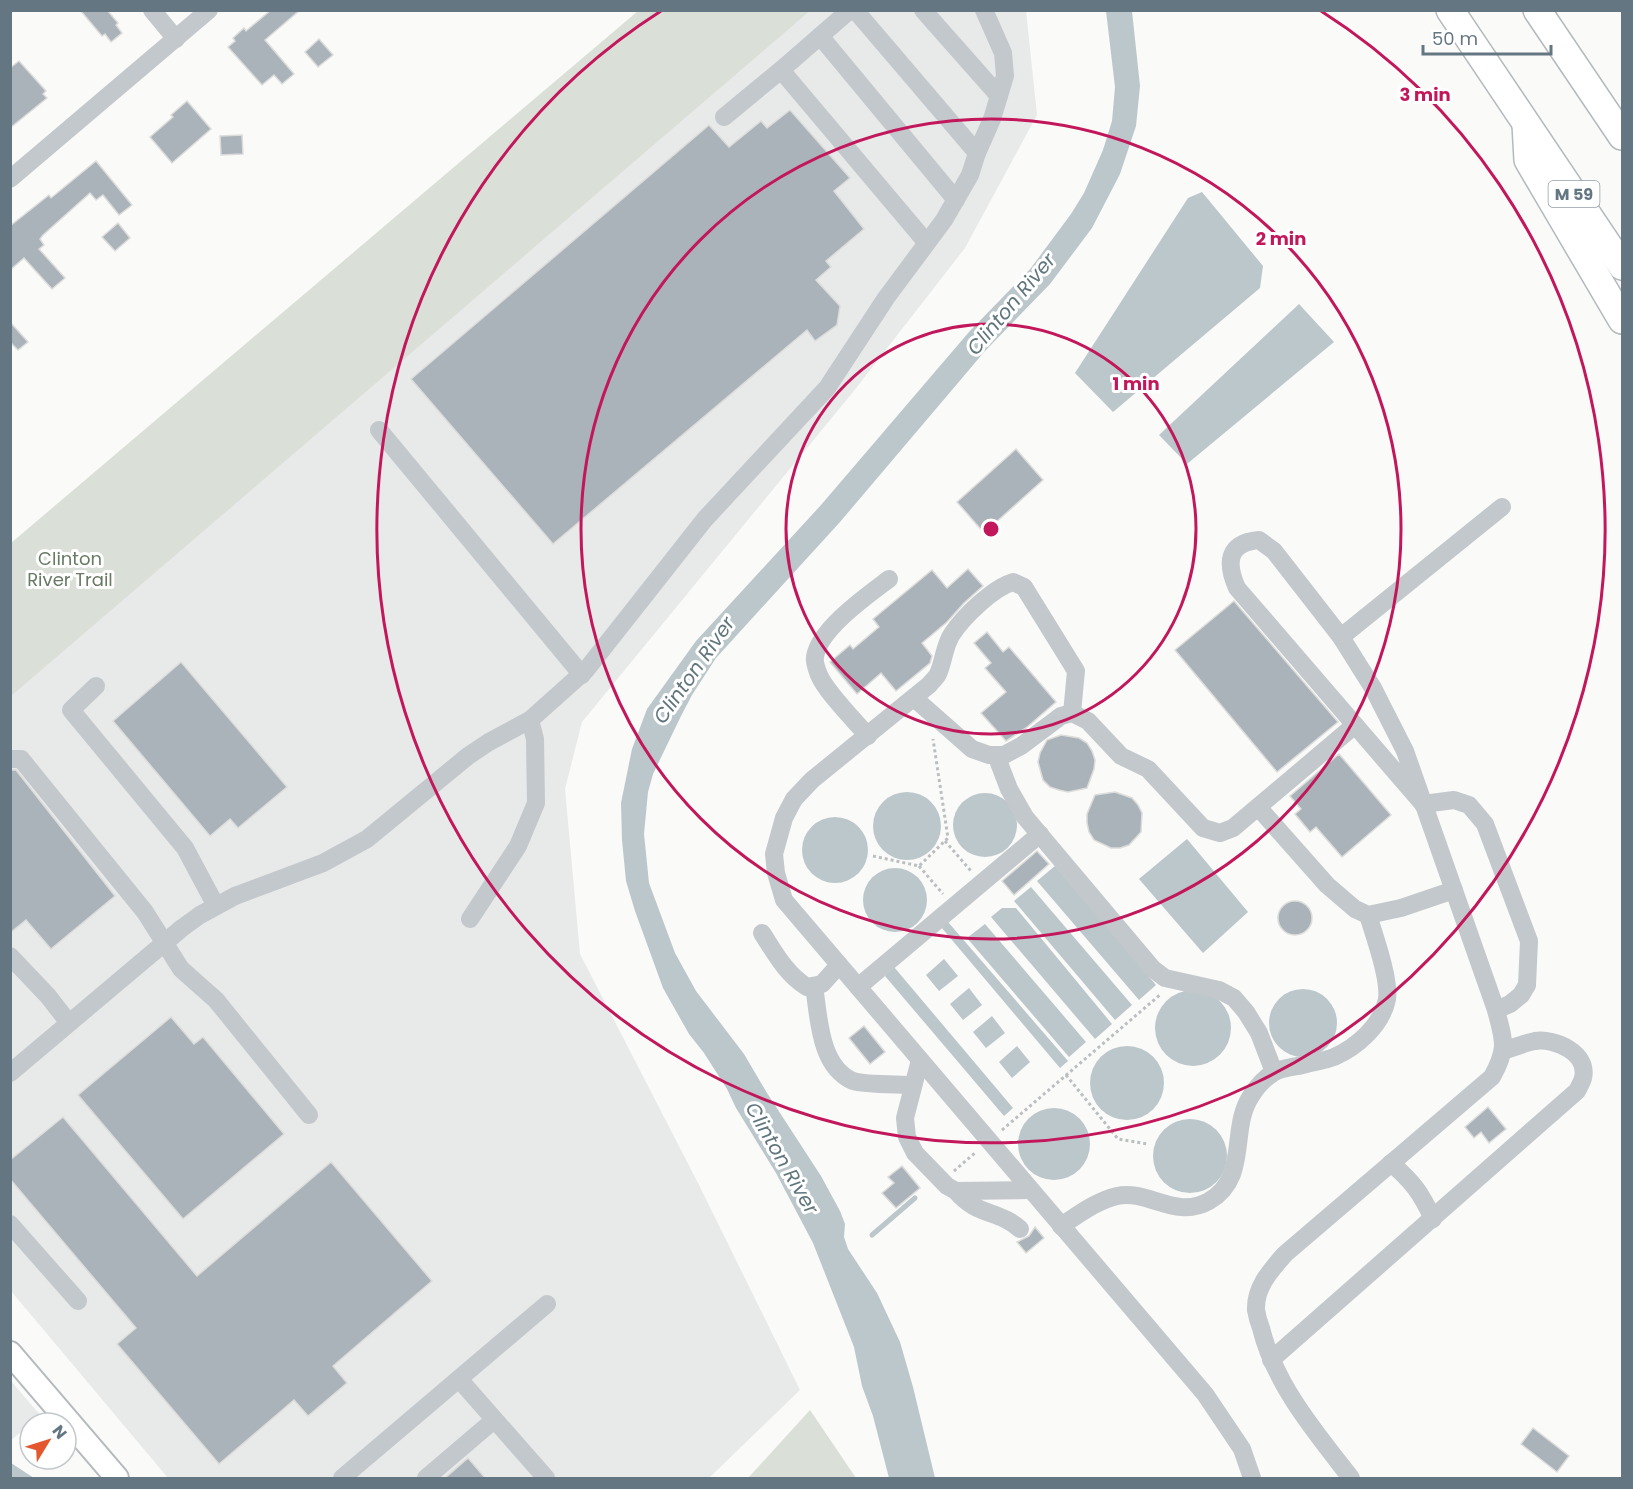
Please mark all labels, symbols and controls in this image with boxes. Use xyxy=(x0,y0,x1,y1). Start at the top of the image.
scale bar xyxy=(1423,18,1550,56)
text: 50 m xyxy=(1432,26,1478,51)
text: 3 min xyxy=(1399,82,1451,107)
road number: M 59 xyxy=(1548,181,1600,207)
text: 2 min xyxy=(1256,226,1306,251)
water label: Clinton River xyxy=(960,247,1062,361)
text: 1 min xyxy=(1112,371,1160,396)
centre of rings xyxy=(981,519,1001,539)
park label: Clinton River Trail xyxy=(27,546,113,592)
water label: Clinton River xyxy=(647,610,742,729)
water label: Clinton River xyxy=(739,1097,826,1220)
north arrow xyxy=(18,1411,78,1471)
text: N xyxy=(47,1420,72,1444)

